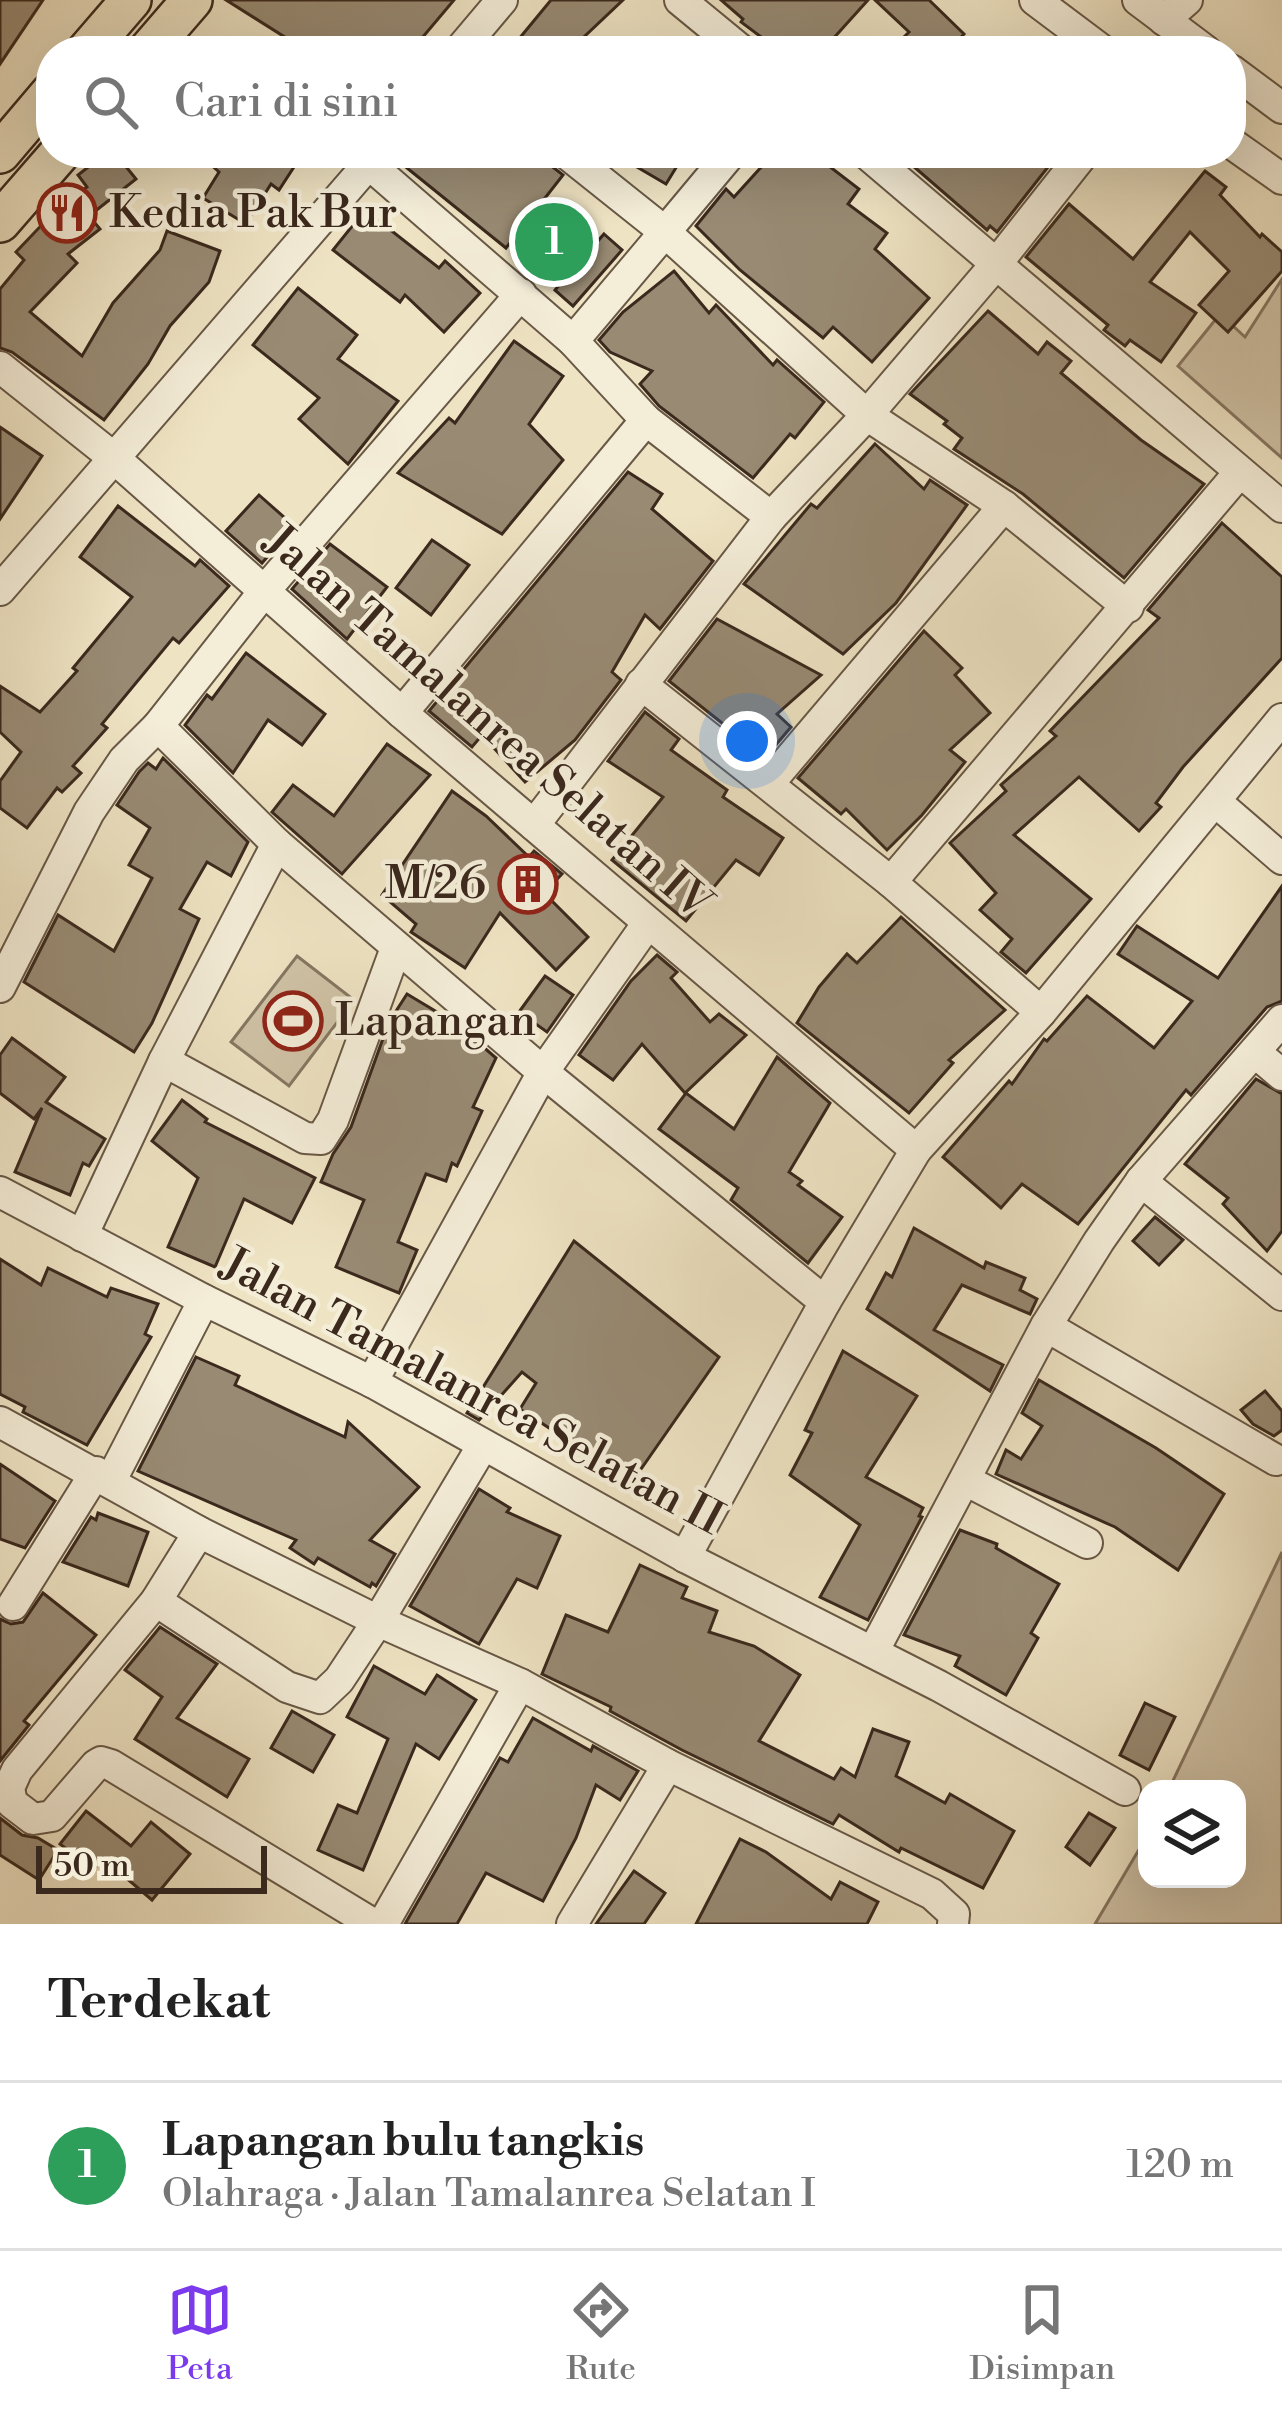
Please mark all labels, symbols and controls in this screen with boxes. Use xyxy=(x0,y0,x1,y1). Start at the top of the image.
search box xyxy=(36,36,1246,168)
icon: search xyxy=(78,69,144,135)
text: Cari di sini xyxy=(174,74,398,131)
restaurant icon: Kedia Pak Bur xyxy=(36,182,98,244)
place label: Kedia Pak Bur xyxy=(109,185,398,242)
pin: 1 xyxy=(515,197,593,287)
street label: Jalan Tamalanrea Selatan IV xyxy=(251,512,724,933)
your location xyxy=(717,711,777,771)
building icon: M/26 xyxy=(497,853,559,915)
place label: M/26 xyxy=(385,856,486,913)
sports icon: Lapangan xyxy=(262,990,324,1052)
place label: Lapangan xyxy=(335,993,536,1050)
street label: Jalan Tamalanrea Selatan II xyxy=(210,1235,732,1548)
map controls xyxy=(1138,1780,1246,1888)
button: layers xyxy=(1138,1780,1246,1888)
scale bar xyxy=(36,1840,267,1893)
text: 50 m xyxy=(54,1846,130,1887)
text: Terdekat xyxy=(48,1970,270,2034)
text: Lapangan bulu tangkis xyxy=(162,2113,644,2170)
text: 1 xyxy=(78,2141,96,2190)
text: 120 m xyxy=(1126,2141,1234,2190)
text: Olahraga · Jalan Tamalanrea Selatan I xyxy=(162,2170,816,2219)
tab: Peta xyxy=(167,2277,233,2390)
tab: Rute xyxy=(566,2277,636,2390)
tab: Disimpan xyxy=(969,2277,1115,2390)

